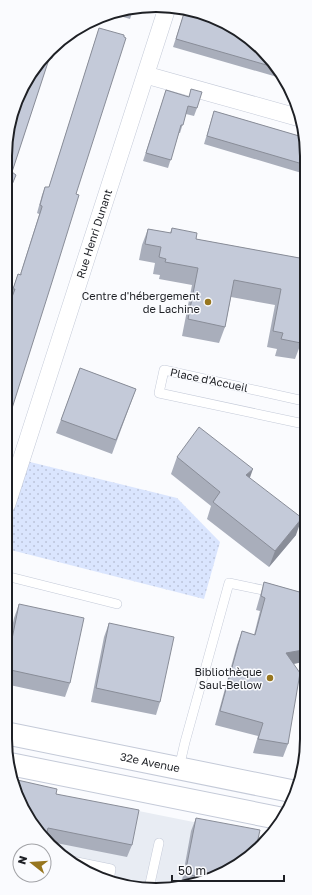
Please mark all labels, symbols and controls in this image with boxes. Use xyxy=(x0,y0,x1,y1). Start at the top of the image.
street label: Rue Henri Dunant xyxy=(73,187,114,280)
place label: Centre d'hébergement de Lachine xyxy=(82,289,200,315)
marker: Centre d'hébergement de Lachine xyxy=(203,297,213,307)
street label: Place d'Accueil xyxy=(169,365,250,394)
place label: Bibliothèque Saul-Bellow xyxy=(195,665,262,691)
marker: Bibliothèque Saul-Bellow xyxy=(265,673,275,683)
street label: 32e Avenue xyxy=(119,750,181,774)
north arrow xyxy=(12,843,52,883)
text: N xyxy=(15,854,29,866)
scale bar xyxy=(172,857,284,883)
text: 50 m xyxy=(178,863,206,878)

